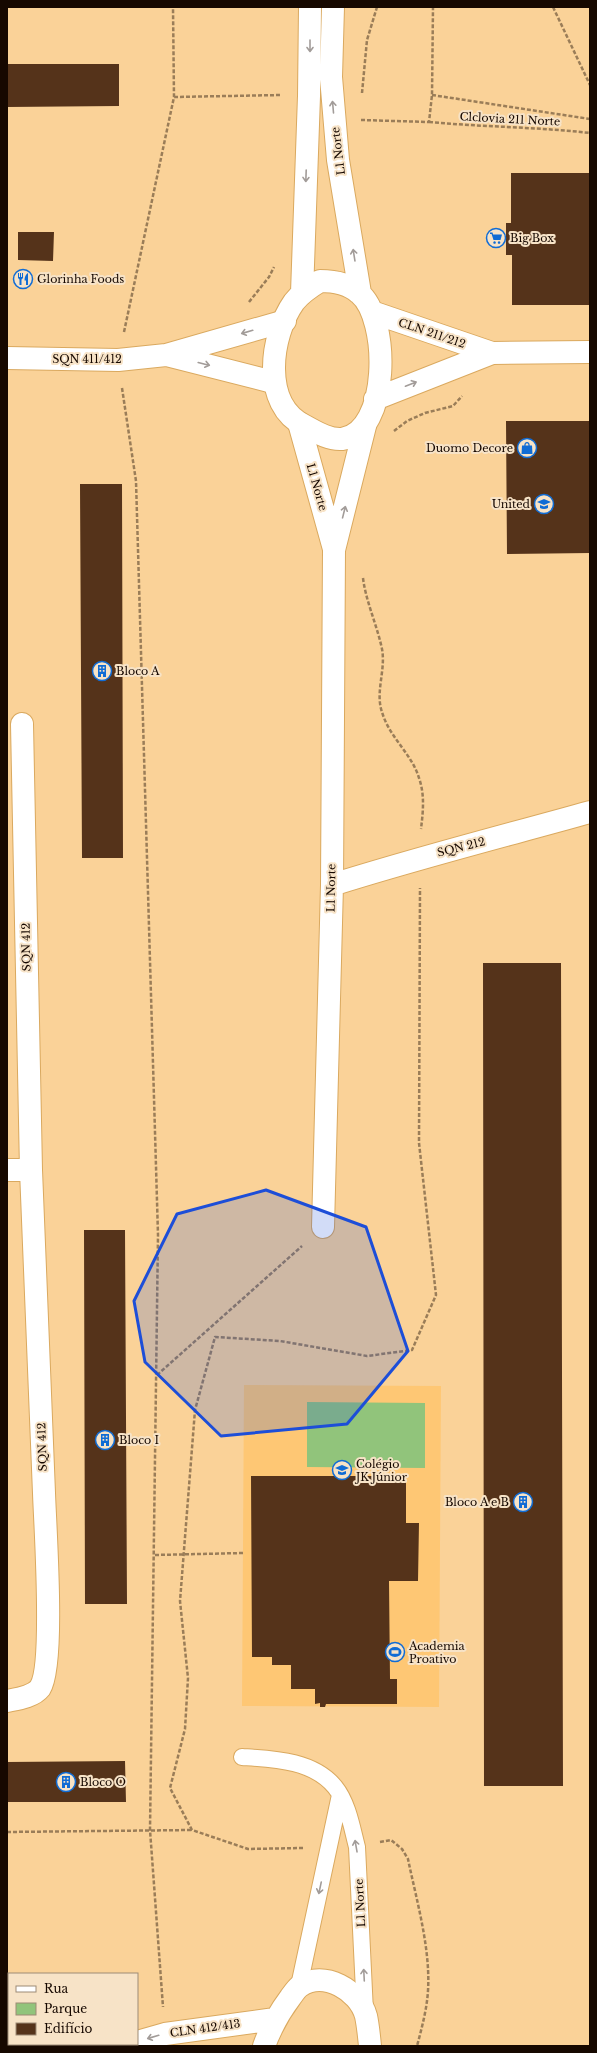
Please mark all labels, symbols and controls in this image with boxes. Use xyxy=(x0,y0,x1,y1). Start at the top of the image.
one-way arrow xyxy=(306,39,314,52)
one-way arrow xyxy=(330,101,337,114)
street label: Clclovia 211 Norte xyxy=(459,109,561,129)
street label: L1 Norte xyxy=(328,126,348,176)
one-way arrow xyxy=(303,169,310,182)
supermarket icon: Big Box xyxy=(485,227,507,249)
place label: Big Box xyxy=(510,231,554,245)
one-way arrow xyxy=(350,249,358,262)
restaurant icon: Glorinha Foods xyxy=(12,268,34,290)
place label: Glorinha Foods xyxy=(37,272,124,286)
street label: CLN 211/212 xyxy=(397,315,468,351)
one-way arrow xyxy=(241,329,254,336)
street label: SQN 411/412 xyxy=(52,352,122,366)
one-way arrow xyxy=(197,361,210,369)
one-way arrow xyxy=(405,380,417,388)
shop icon: Duomo Decore xyxy=(516,437,538,459)
place label: Duomo Decore xyxy=(426,441,513,455)
street label: L1 Norte xyxy=(304,462,330,512)
school or university icon: United xyxy=(533,493,555,515)
place label: United xyxy=(492,497,531,511)
one-way arrow xyxy=(340,506,348,519)
building icon: Bloco A xyxy=(91,660,113,682)
place label: Bloco A xyxy=(116,664,160,678)
street label: SQN 212 xyxy=(436,834,487,860)
street label: L1 Norte xyxy=(324,864,338,912)
street label: SQN 412 xyxy=(19,922,33,971)
street label: SQN 412 xyxy=(34,1422,50,1472)
building icon: Bloco I xyxy=(94,1429,116,1451)
place label: Bloco I xyxy=(119,1433,159,1447)
place label: Colégio JK Júnior xyxy=(354,1457,408,1484)
school or university icon: Colégio JK Júnior xyxy=(331,1459,353,1481)
building icon: Bloco A e B xyxy=(512,1491,534,1513)
place label: Bloco A e B xyxy=(445,1495,509,1509)
place label: Academia Proativo xyxy=(408,1639,466,1666)
sports icon: Academia Proativo xyxy=(384,1641,406,1663)
building icon: Bloco O xyxy=(55,1771,77,1793)
place label: Bloco O xyxy=(80,1775,126,1789)
one-way arrow xyxy=(352,1840,360,1853)
street label: L1 Norte xyxy=(352,1878,368,1928)
one-way arrow xyxy=(316,1881,324,1894)
one-way arrow xyxy=(360,1969,367,1982)
legend xyxy=(8,1973,138,2045)
text: Rua xyxy=(44,1981,68,1996)
text: Parque xyxy=(44,2001,87,2016)
street label: CLN 412/413 xyxy=(169,2016,241,2040)
text: Edifício xyxy=(44,2021,92,2036)
one-way arrow xyxy=(147,2034,160,2041)

